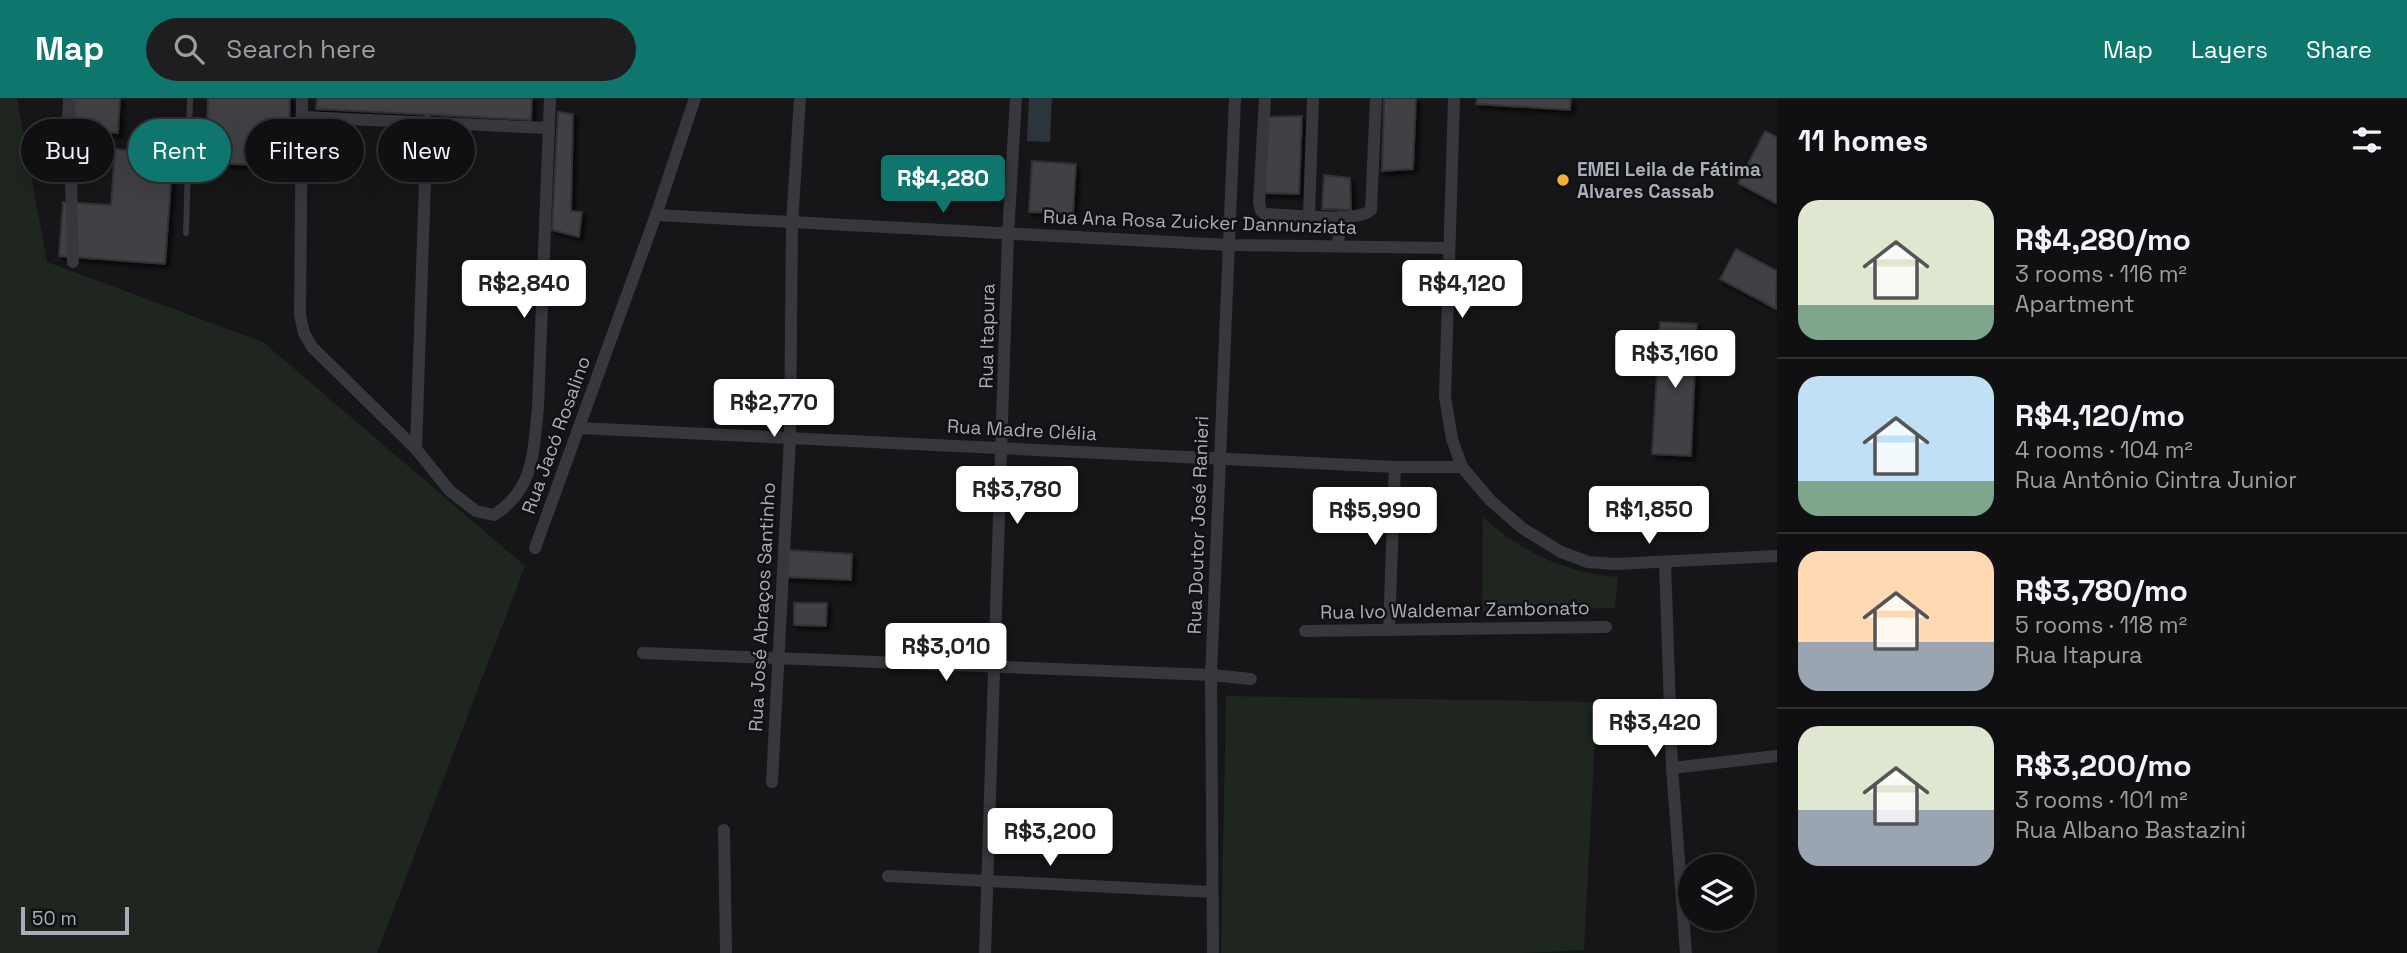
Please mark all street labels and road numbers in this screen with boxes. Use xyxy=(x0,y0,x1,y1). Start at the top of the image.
street label: Rua Ana Rosa Zuicker Dannunziata xyxy=(1043,204,1357,240)
street label: Rua Itapura xyxy=(974,283,1000,389)
street label: Rua Jacó Rosalino xyxy=(516,353,596,517)
street label: Rua Madre Clélia xyxy=(946,414,1098,446)
street label: Rua Doutor José Ranieri xyxy=(1182,415,1214,635)
street label: Rua José Abraços Santinho xyxy=(743,482,781,732)
street label: Rua Ivo Waldemar Zambonato xyxy=(1320,595,1590,625)

